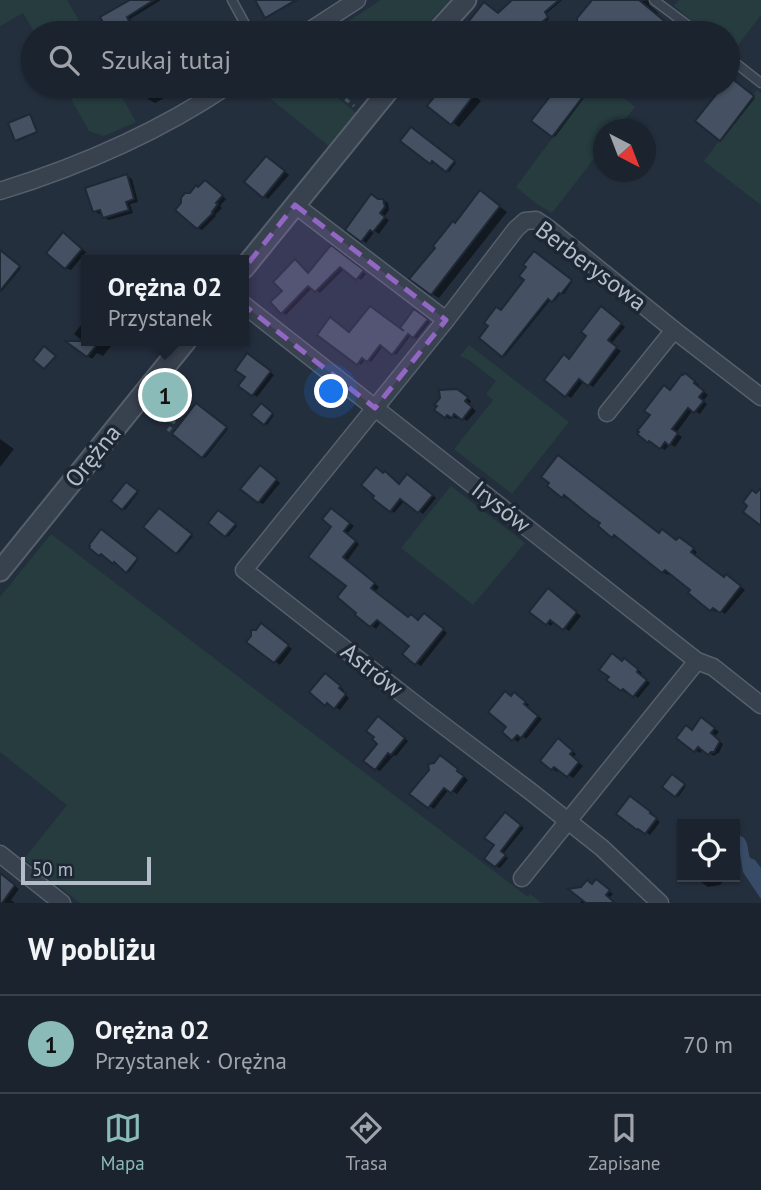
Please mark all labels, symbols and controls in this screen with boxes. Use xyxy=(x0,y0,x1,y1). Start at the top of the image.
search box xyxy=(21,21,740,98)
icon: search xyxy=(45,41,83,79)
text: Szukaj tutaj xyxy=(101,43,231,76)
north arrow xyxy=(593,119,656,182)
street label: Berberysowa xyxy=(530,214,653,317)
popup xyxy=(81,255,249,346)
text: Orężna 02 xyxy=(108,270,222,303)
text: Przystanek xyxy=(108,303,212,332)
pin: 1 xyxy=(142,369,188,421)
your location xyxy=(314,374,348,408)
street label: Orężna xyxy=(58,418,127,494)
street label: Irysów xyxy=(465,474,537,540)
street label: Astrów xyxy=(335,636,410,704)
map controls xyxy=(677,819,740,882)
button: locate xyxy=(677,819,740,882)
scale bar xyxy=(21,854,150,886)
text: 50 m xyxy=(32,857,73,881)
text: W pobliżu xyxy=(28,929,156,968)
text: Orężna 02 xyxy=(95,1013,210,1046)
text: 1 xyxy=(44,1030,58,1059)
text: 70 m xyxy=(683,1030,733,1059)
text: Przystanek · Orężna xyxy=(95,1046,287,1075)
tab: Mapa xyxy=(100,1109,145,1175)
tab: Trasa xyxy=(346,1109,387,1175)
tab: Zapisane xyxy=(588,1109,661,1175)

